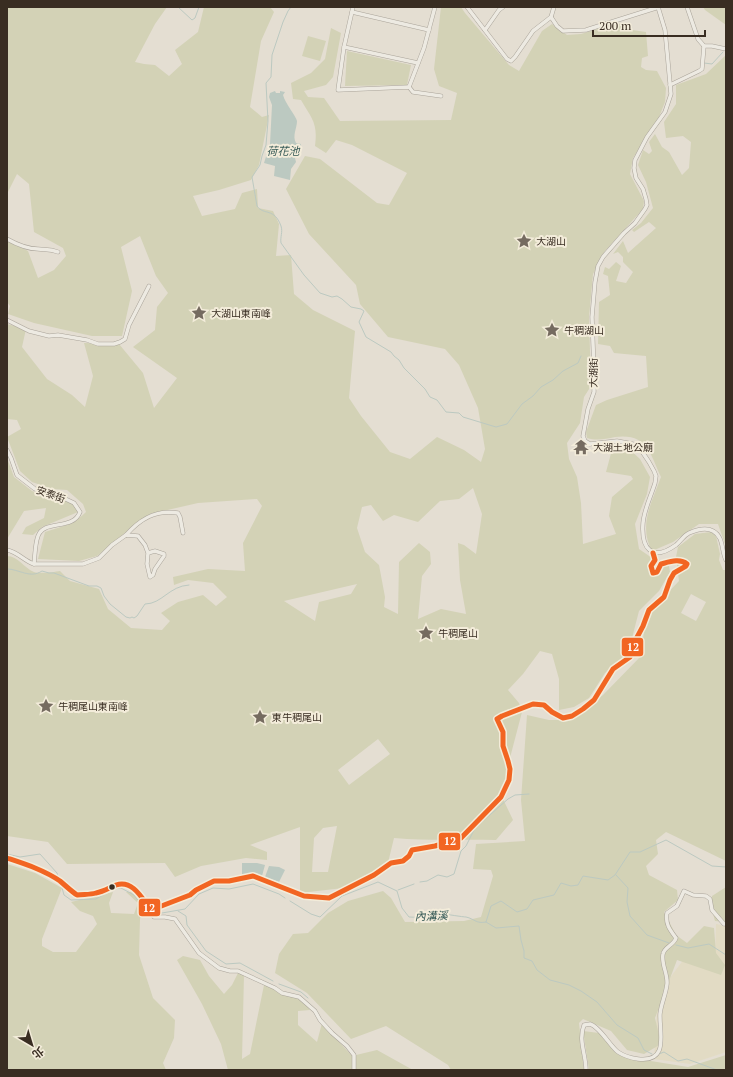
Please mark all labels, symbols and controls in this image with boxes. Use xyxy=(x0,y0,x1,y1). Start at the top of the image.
scale bar xyxy=(593,12,705,38)
text: 200 m xyxy=(599,18,632,33)
water label: 荷花池 xyxy=(267,144,300,158)
place icon: 大湖山 xyxy=(515,232,533,250)
place label: 大湖山 xyxy=(536,235,566,248)
place icon: 大湖山東南峰 xyxy=(190,304,208,322)
place label: 大湖山東南峰 xyxy=(211,307,271,320)
place icon: 牛稠湖山 xyxy=(543,321,561,339)
place label: 牛稠湖山 xyxy=(564,324,604,337)
street label: 大湖街 xyxy=(587,358,600,388)
temple icon: 大湖土地公廟 xyxy=(572,438,590,456)
place label: 大湖土地公廟 xyxy=(593,441,653,454)
street label: 安泰街 xyxy=(35,483,67,506)
place icon: 牛稠尾山 xyxy=(417,624,435,642)
place label: 牛稠尾山 xyxy=(438,627,478,640)
line badge: 12 xyxy=(621,637,644,657)
text: 12 xyxy=(627,640,639,654)
place icon: 牛稠尾山東南峰 xyxy=(37,697,55,715)
place label: 牛稠尾山東南峰 xyxy=(58,700,128,713)
place icon: 東牛稠尾山 xyxy=(251,708,269,726)
place label: 東牛稠尾山 xyxy=(272,711,322,724)
line badge: 12 xyxy=(438,832,461,851)
text: 12 xyxy=(444,834,456,848)
unlabelled marker xyxy=(107,882,117,892)
line badge: 12 xyxy=(138,898,161,917)
text: 12 xyxy=(143,901,155,915)
water label: 內溝溪 xyxy=(414,908,450,924)
north arrow xyxy=(12,1025,52,1065)
text: 北 xyxy=(30,1044,47,1062)

